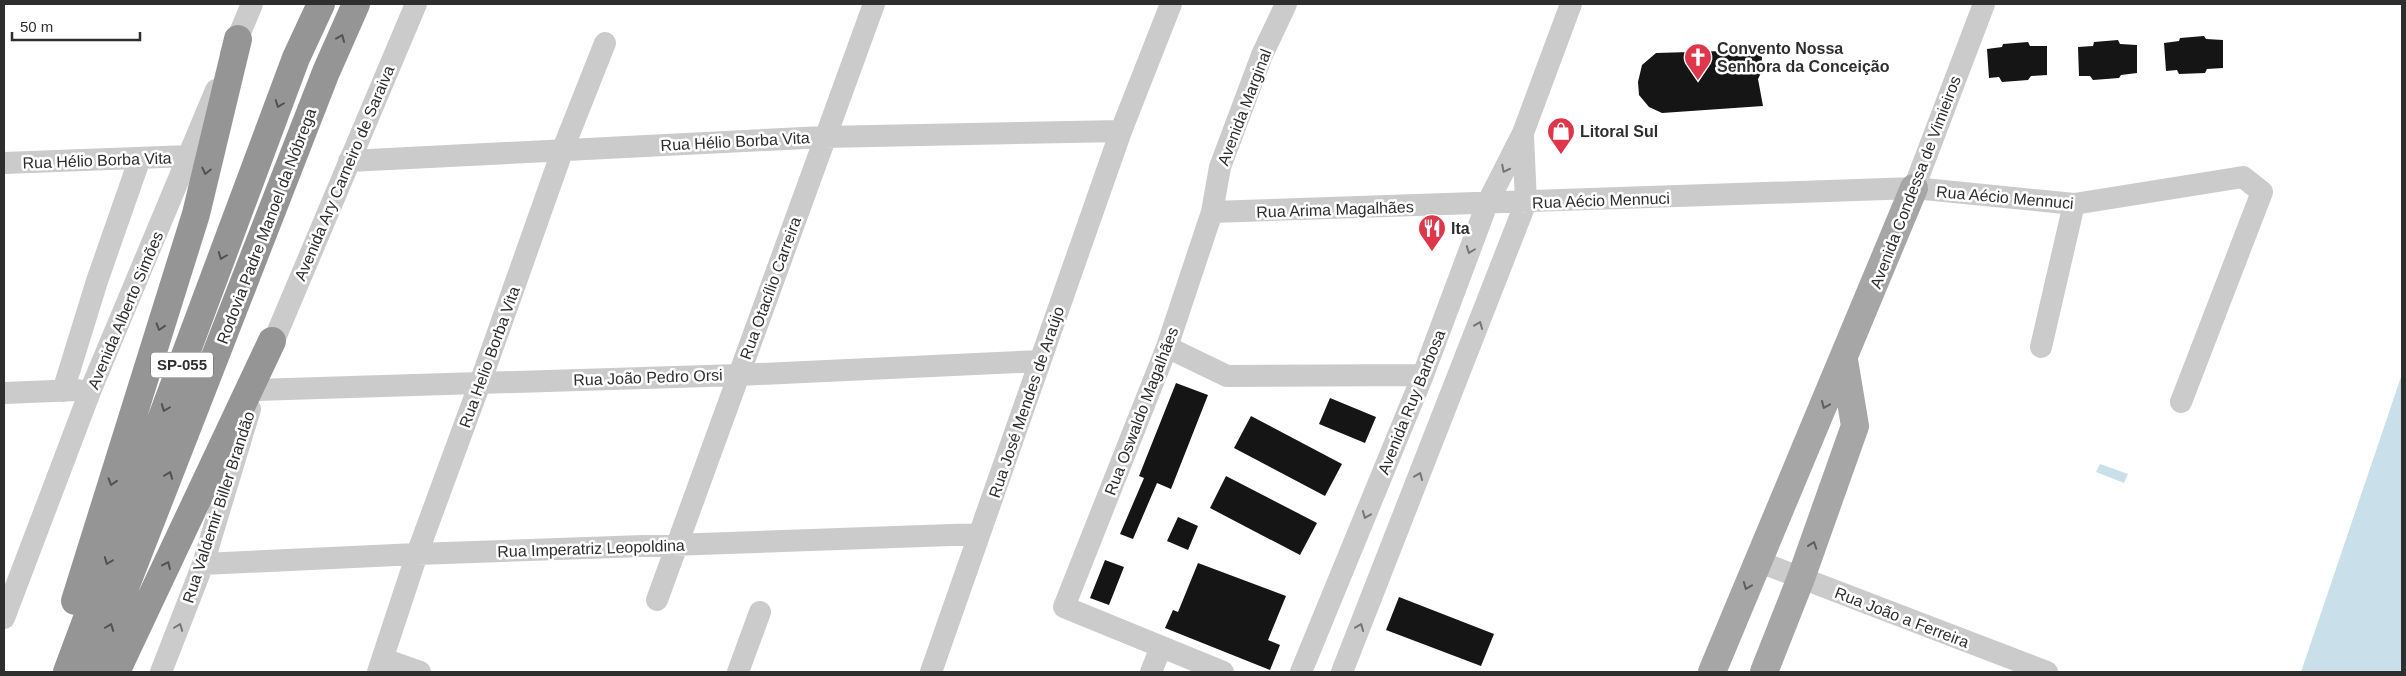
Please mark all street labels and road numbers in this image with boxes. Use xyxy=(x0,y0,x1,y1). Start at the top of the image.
street label: Avenida Marginal xyxy=(1214,47,1275,168)
street label: Avenida Ary Carneiro de Saraiva xyxy=(291,63,398,283)
street label: Avenida Condessa de Vimieiros xyxy=(1867,74,1964,291)
street label: Rodovia Padre Manoel da Nóbrega xyxy=(214,106,319,346)
street label: Rua Hélio Borba Vita xyxy=(660,129,810,154)
street label: Rua Hélio Borba Vita xyxy=(22,149,172,172)
street label: Rua Aécio Mennuci xyxy=(1936,183,2074,212)
street label: Rua Aécio Mennuci xyxy=(1532,190,1670,211)
street label: Rua Arima Magalhães xyxy=(1256,198,1414,221)
street label: Rua Otacílio Carreira xyxy=(737,215,804,362)
street label: Avenida Alberto Simões xyxy=(85,229,166,392)
street label: Rua Helio Borba Vita xyxy=(456,284,523,430)
street label: Rua José Mendes de Araújo xyxy=(986,304,1067,500)
street label: Rua Oswaldo Magalhães xyxy=(1101,325,1181,498)
street label: Avenida Ruy Barbosa xyxy=(1375,327,1448,477)
road number: SP-055 xyxy=(151,352,213,378)
street label: Rua João Pedro Orsi xyxy=(573,366,723,389)
street label: Rua Valdemir Biller Brandão xyxy=(179,409,258,605)
street label: Rua Imperatriz Leopoldina xyxy=(497,537,685,560)
street label: Rua João a Ferreira xyxy=(1832,584,1971,651)

